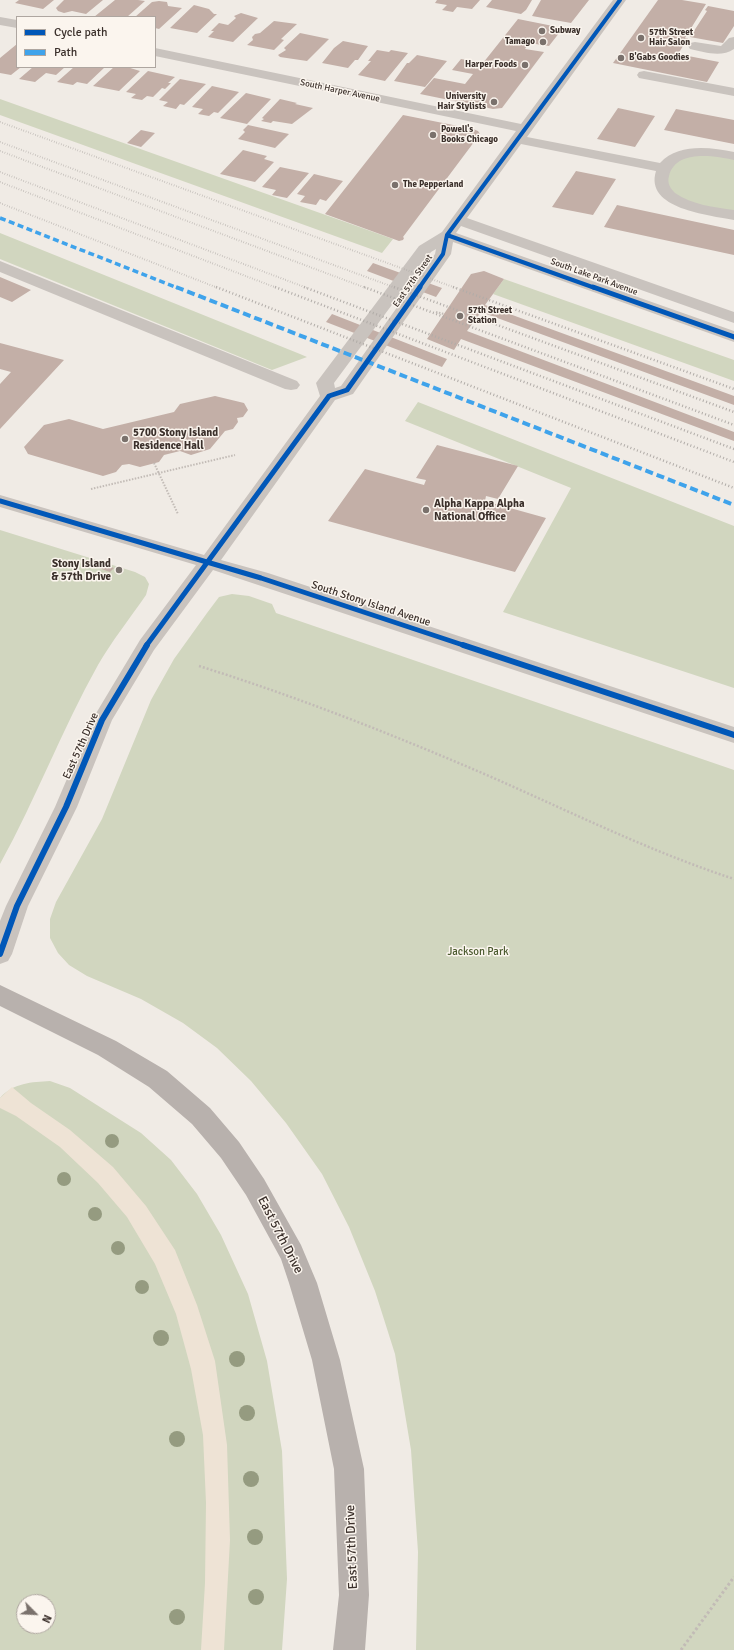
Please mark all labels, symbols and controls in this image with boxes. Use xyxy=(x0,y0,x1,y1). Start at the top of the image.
legend xyxy=(16,16,156,68)
text: Cycle path xyxy=(54,25,107,40)
marker: Subway xyxy=(537,26,547,36)
place label: Subway xyxy=(550,26,581,36)
place label: 57th Street Hair Salon xyxy=(649,28,693,49)
marker: 57th Street Hair Salon xyxy=(636,33,646,43)
place label: Tamago xyxy=(505,37,535,47)
marker: Tamago xyxy=(538,37,548,47)
text: Path xyxy=(54,45,77,60)
marker: B'Gabs Goodies xyxy=(616,53,626,63)
place label: B'Gabs Goodies xyxy=(629,53,689,63)
place label: Harper Foods xyxy=(465,60,517,70)
marker: Harper Foods xyxy=(520,60,530,70)
street label: South Harper Avenue xyxy=(299,77,381,105)
place label: University Hair Stylists xyxy=(437,92,486,113)
marker: University Hair Stylists xyxy=(489,97,499,107)
place label: Powell's Books Chicago xyxy=(441,125,498,146)
marker: Powell's Books Chicago xyxy=(428,130,438,140)
marker: The Pepperland xyxy=(390,180,400,190)
place label: The Pepperland xyxy=(403,180,463,190)
street label: East 57th Street xyxy=(391,253,435,309)
street label: South Lake Park Avenue xyxy=(549,256,639,298)
place label: 57th Street Station xyxy=(468,306,512,327)
marker: 57th Street Station xyxy=(455,311,465,321)
place label: 5700 Stony Island Residence Hall xyxy=(133,426,218,452)
marker: 5700 Stony Island Residence Hall xyxy=(120,434,130,444)
place label: Alpha Kappa Alpha National Office xyxy=(434,497,525,523)
marker: Alpha Kappa Alpha National Office xyxy=(421,505,431,515)
place label: Stony Island & 57th Drive xyxy=(51,557,111,583)
marker: Stony Island & 57th Drive xyxy=(114,565,124,575)
street label: South Stony Island Avenue xyxy=(310,578,432,630)
street label: East 57th Drive xyxy=(60,711,102,781)
park label: Jackson Park xyxy=(448,945,508,959)
street label: East 57th Drive xyxy=(254,1194,306,1276)
street label: East 57th Drive xyxy=(343,1504,361,1590)
north arrow xyxy=(16,1594,56,1634)
text: N xyxy=(39,1613,54,1625)

